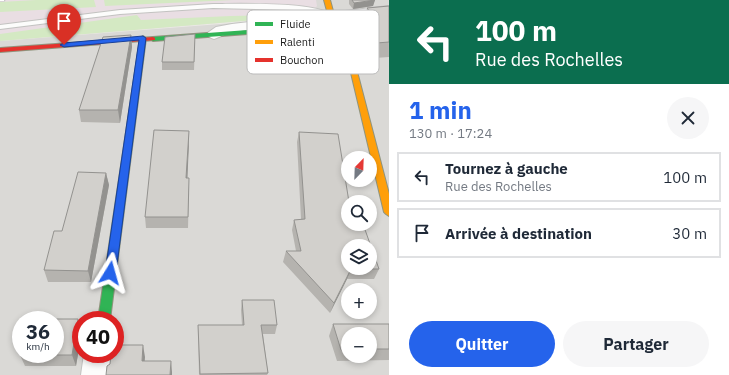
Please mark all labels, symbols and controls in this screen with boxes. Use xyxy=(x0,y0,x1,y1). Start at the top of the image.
pin xyxy=(47,4,81,45)
icon: arrive xyxy=(53,10,75,32)
legend xyxy=(247,10,379,74)
text: 100 m xyxy=(475,12,557,49)
icon: left xyxy=(409,16,461,68)
text: Fluide xyxy=(280,17,311,31)
text: Ralenti xyxy=(280,35,315,49)
text: Rue des Rochelles xyxy=(475,48,623,71)
text: Bouchon xyxy=(280,53,324,67)
text: 1 min xyxy=(409,94,472,126)
button: close xyxy=(667,97,709,139)
text: 130 m · 17:24 xyxy=(409,125,492,142)
north arrow xyxy=(341,151,377,187)
map controls xyxy=(341,151,377,363)
text: Tournez à gauche xyxy=(445,159,568,178)
icon: left xyxy=(411,166,433,188)
text: 100 m xyxy=(663,168,707,187)
text: Rue des Rochelles xyxy=(445,178,552,195)
button: search xyxy=(341,195,377,231)
icon: arrive xyxy=(411,222,433,244)
text: Arrivée à destination xyxy=(445,224,592,243)
text: 30 m xyxy=(672,224,707,243)
button: layers xyxy=(341,239,377,275)
position arrow xyxy=(89,252,131,294)
button: + xyxy=(341,283,377,319)
speed limit sign: 40 xyxy=(72,311,124,363)
text: 36 xyxy=(26,318,50,345)
button: Quitter xyxy=(409,321,555,367)
button: Partager xyxy=(563,321,709,367)
button: − xyxy=(341,327,377,363)
text: km/h xyxy=(26,340,50,353)

